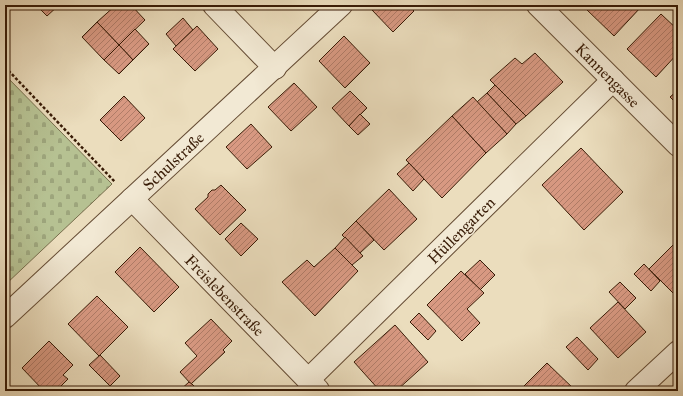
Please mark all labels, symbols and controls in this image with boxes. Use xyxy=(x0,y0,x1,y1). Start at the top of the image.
street label: Kannengasse xyxy=(571,39,644,112)
street label: Schulstraße xyxy=(139,128,208,195)
street label: Hüllengarten xyxy=(424,193,500,269)
street label: Freislebenstraße xyxy=(181,251,269,340)

